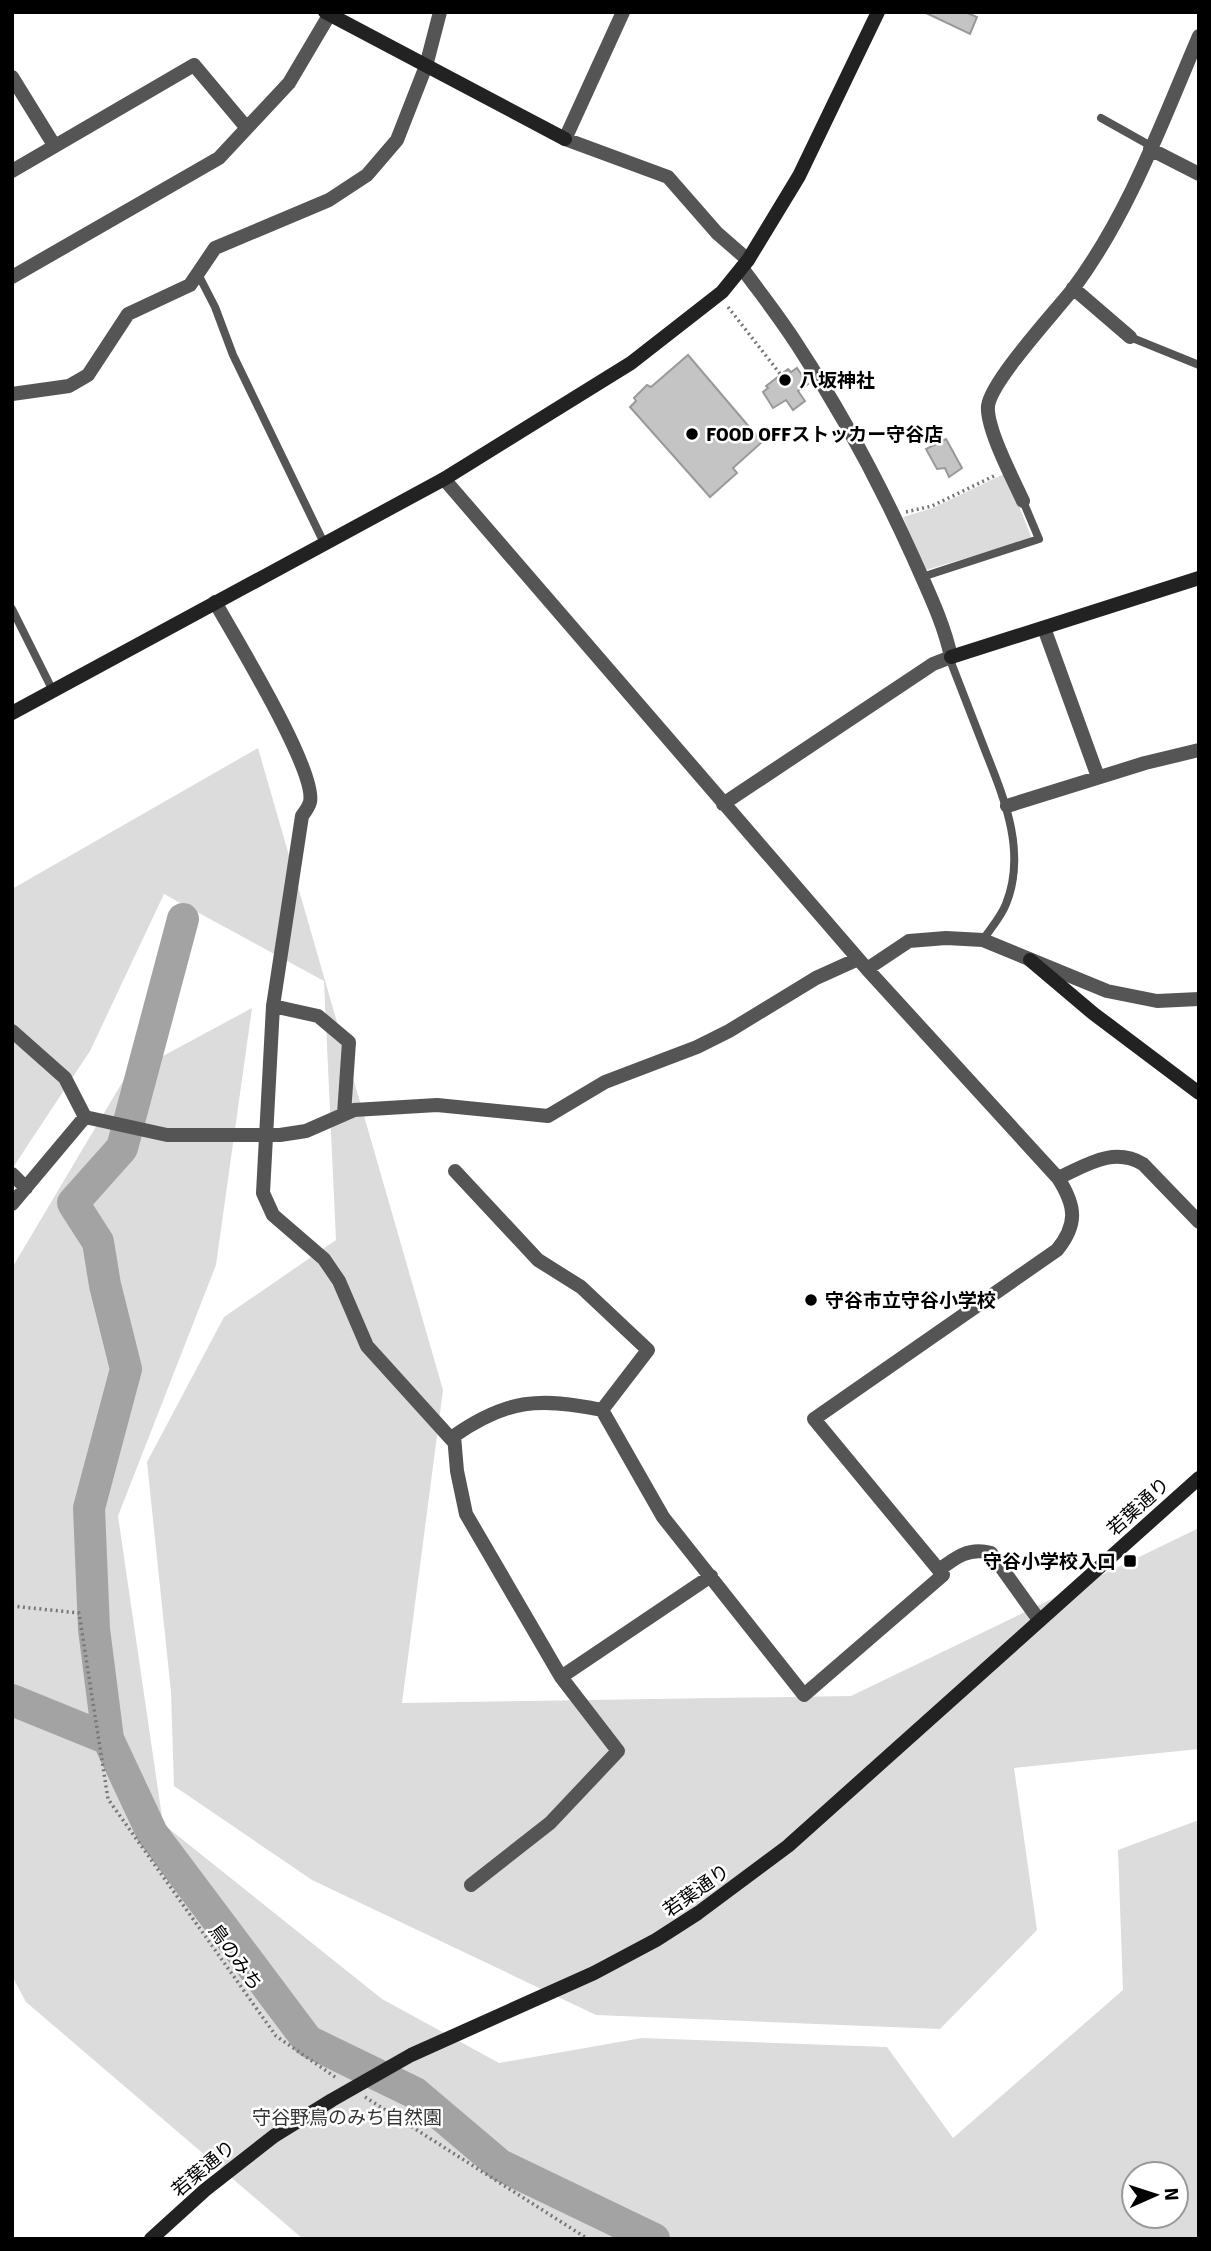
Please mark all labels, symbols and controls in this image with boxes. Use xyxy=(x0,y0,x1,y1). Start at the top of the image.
place label: 八坂神社 xyxy=(799,369,875,393)
marker: 八坂神社 xyxy=(777,372,793,388)
place label: FOOD OFFストッカー守谷店 xyxy=(706,423,943,447)
marker: FOOD OFFストッカー守谷店 xyxy=(684,426,700,442)
place label: 守谷市立守谷小学校 xyxy=(825,1289,996,1313)
marker: 守谷市立守谷小学校 xyxy=(803,1292,819,1308)
street label: 若葉通り xyxy=(1102,1472,1175,1541)
place label: 守谷小学校入口 xyxy=(983,1550,1116,1574)
marker: 守谷小学校入口 xyxy=(1122,1553,1138,1569)
street label: 若葉通り xyxy=(659,1859,735,1922)
street label: 鳥のみち xyxy=(203,1920,267,1995)
park label: 守谷野鳥のみち自然園 xyxy=(252,2106,442,2130)
street label: 若葉通り xyxy=(167,2135,240,2202)
north arrow xyxy=(1120,2160,1190,2230)
text: N xyxy=(1159,2187,1183,2201)

